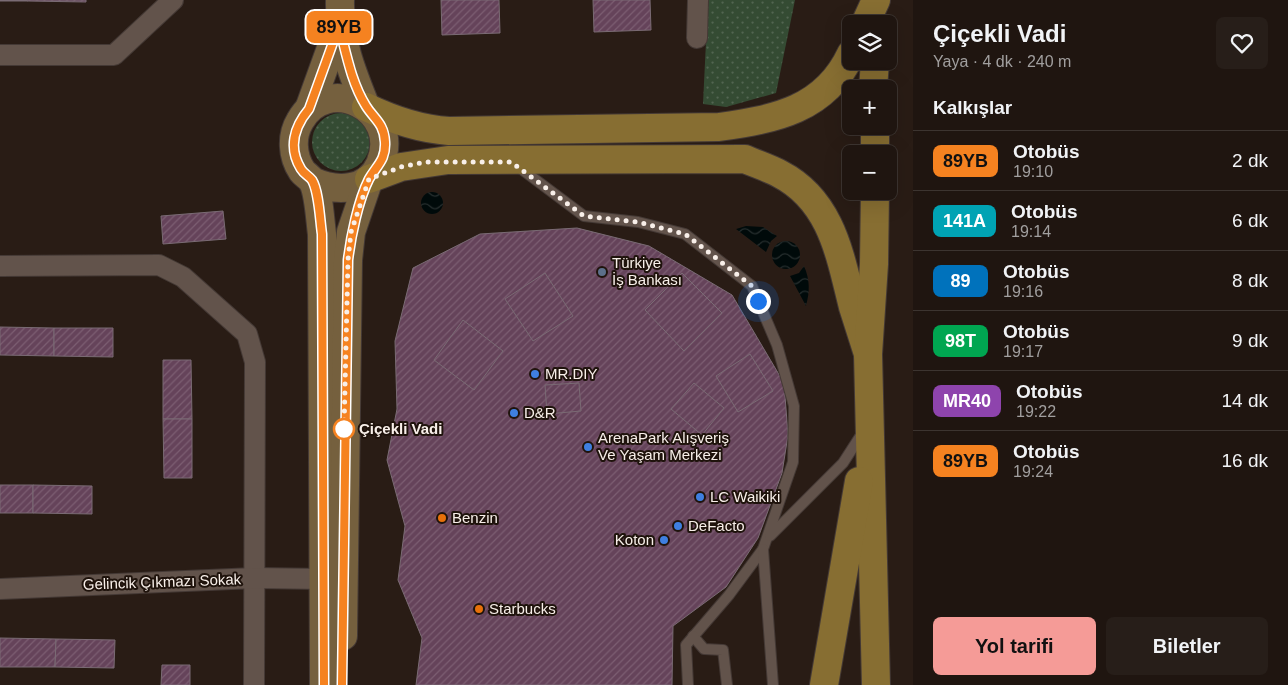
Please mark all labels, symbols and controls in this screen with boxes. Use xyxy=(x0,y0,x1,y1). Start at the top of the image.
line badge: 89YB xyxy=(304,11,374,43)
map controls xyxy=(842,15,897,200)
button: layers xyxy=(842,15,897,70)
text: 89YB xyxy=(316,17,362,37)
button: heart xyxy=(1216,17,1268,69)
text: Çiçekli Vadi xyxy=(933,20,1066,47)
text: Yaya · 4 dk · 240 m xyxy=(933,53,1071,70)
button: + xyxy=(842,80,897,135)
text: Kalkışlar xyxy=(933,97,1012,118)
text: Otobüs xyxy=(1013,141,1080,162)
button: − xyxy=(842,145,897,200)
text: 2 dk xyxy=(1232,150,1268,171)
text: 89YB xyxy=(943,151,988,171)
text: 19:10 xyxy=(1013,163,1053,180)
text: Otobüs xyxy=(1011,201,1078,222)
text: 6 dk xyxy=(1232,210,1268,231)
text: 141A xyxy=(943,211,986,231)
text: 19:14 xyxy=(1011,223,1051,240)
place label: Türkiye İş Bankası xyxy=(612,254,682,288)
text: Otobüs xyxy=(1003,261,1070,282)
marker: Türkiye İş Bankası xyxy=(596,266,608,278)
text: 8 dk xyxy=(1232,270,1268,291)
text: 89 xyxy=(950,271,971,291)
text: 19:16 xyxy=(1003,283,1043,300)
your location xyxy=(746,289,771,314)
text: Otobüs xyxy=(1003,321,1070,342)
text: 9 dk xyxy=(1232,330,1268,351)
text: 98T xyxy=(945,331,976,351)
text: 19:17 xyxy=(1003,343,1043,360)
place label: MR.DIY xyxy=(545,365,598,382)
marker: MR.DIY xyxy=(529,368,541,380)
text: Otobüs xyxy=(1016,381,1083,402)
text: 14 dk xyxy=(1222,390,1268,411)
text: MR40 xyxy=(943,391,991,411)
text: 19:22 xyxy=(1016,403,1056,420)
place label: D&R xyxy=(524,404,556,421)
marker: D&R xyxy=(508,407,520,419)
marker: Çiçekli Vadi xyxy=(333,418,355,440)
place label: Çiçekli Vadi xyxy=(359,420,442,437)
place label: ArenaPark Alışveriş Ve Yaşam Merkezi xyxy=(598,429,729,463)
marker: ArenaPark Alışveriş Ve Yaşam Merkezi xyxy=(582,441,594,453)
text: Otobüs xyxy=(1013,441,1080,462)
text: 16 dk xyxy=(1222,450,1268,471)
text: 89YB xyxy=(943,451,988,471)
text: 19:24 xyxy=(1013,463,1053,480)
place label: LC Waikiki xyxy=(710,488,780,505)
marker: LC Waikiki xyxy=(694,491,706,503)
place label: Benzin xyxy=(452,509,498,526)
marker: Benzin xyxy=(436,512,448,524)
place label: DeFacto xyxy=(688,517,745,534)
marker: DeFacto xyxy=(672,520,684,532)
place label: Koton xyxy=(615,531,654,548)
marker: Koton xyxy=(658,534,670,546)
street label: Gelincik Çıkmazı Sokak xyxy=(83,570,242,593)
place label: Starbucks xyxy=(489,600,556,617)
marker: Starbucks xyxy=(473,603,485,615)
button: Yol tarifi xyxy=(933,617,1096,675)
button: Biletler xyxy=(1106,617,1268,675)

